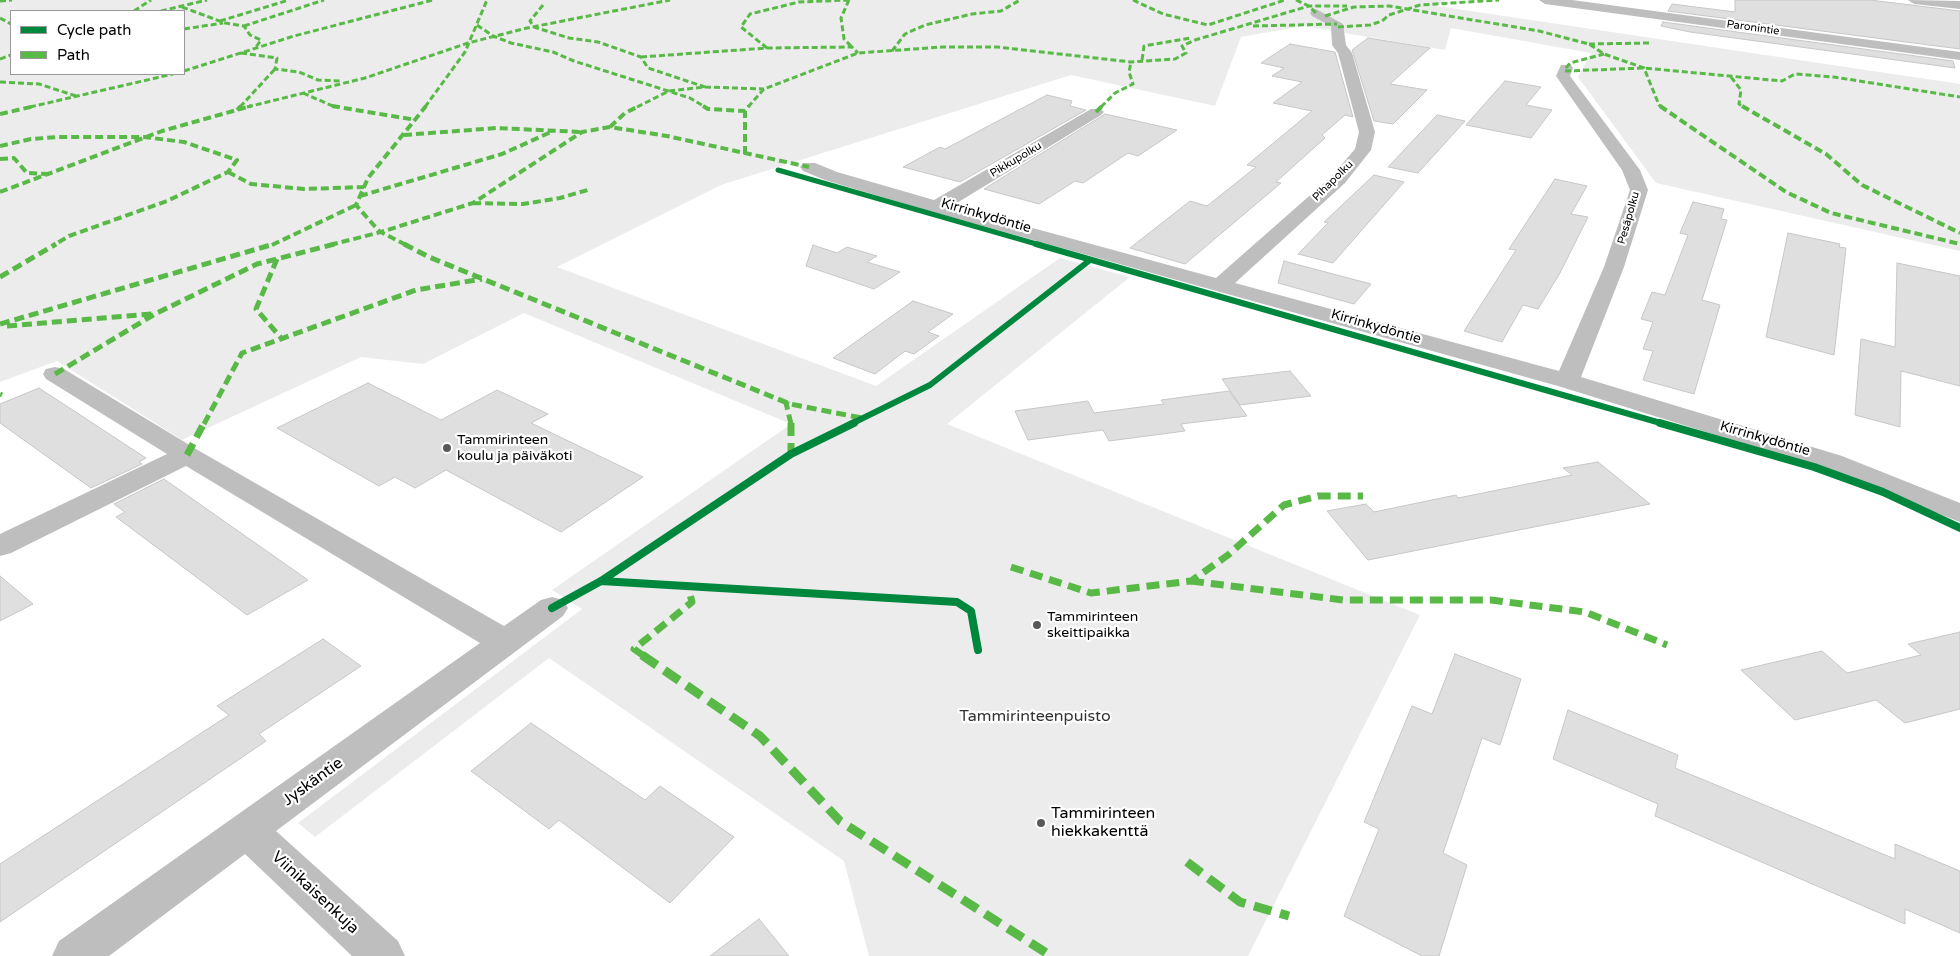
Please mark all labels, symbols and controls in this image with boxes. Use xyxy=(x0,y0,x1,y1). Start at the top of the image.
legend xyxy=(10,10,185,75)
street label: Paronintie xyxy=(1726,18,1780,38)
text: Cycle path xyxy=(57,21,131,39)
text: Path xyxy=(57,46,90,64)
street label: Pikkupolku xyxy=(988,139,1044,181)
street label: Pihapolku xyxy=(1310,158,1356,204)
street label: Pesäpolku xyxy=(1615,190,1643,246)
street label: Kirrinkydöntie xyxy=(939,195,1033,237)
street label: Kirrinkydöntie xyxy=(1329,306,1423,348)
street label: Kirrinkydöntie xyxy=(1718,418,1812,460)
place label: Tammirinteen koulu ja päiväkoti xyxy=(457,432,572,464)
marker: Tammirinteen koulu ja päiväkoti xyxy=(441,442,453,454)
place label: Tammirinteen skeittipaikka xyxy=(1047,609,1138,642)
marker: Tammirinteen skeittipaikka xyxy=(1031,619,1043,631)
park label: Tammirinteenpuisto xyxy=(959,707,1111,727)
street label: Jyskäntie xyxy=(279,754,347,810)
place label: Tammirinteen hiekkakenttä xyxy=(1051,804,1155,842)
marker: Tammirinteen hiekkakenttä xyxy=(1035,817,1047,829)
street label: Viinikaisenkuja xyxy=(267,848,363,938)

